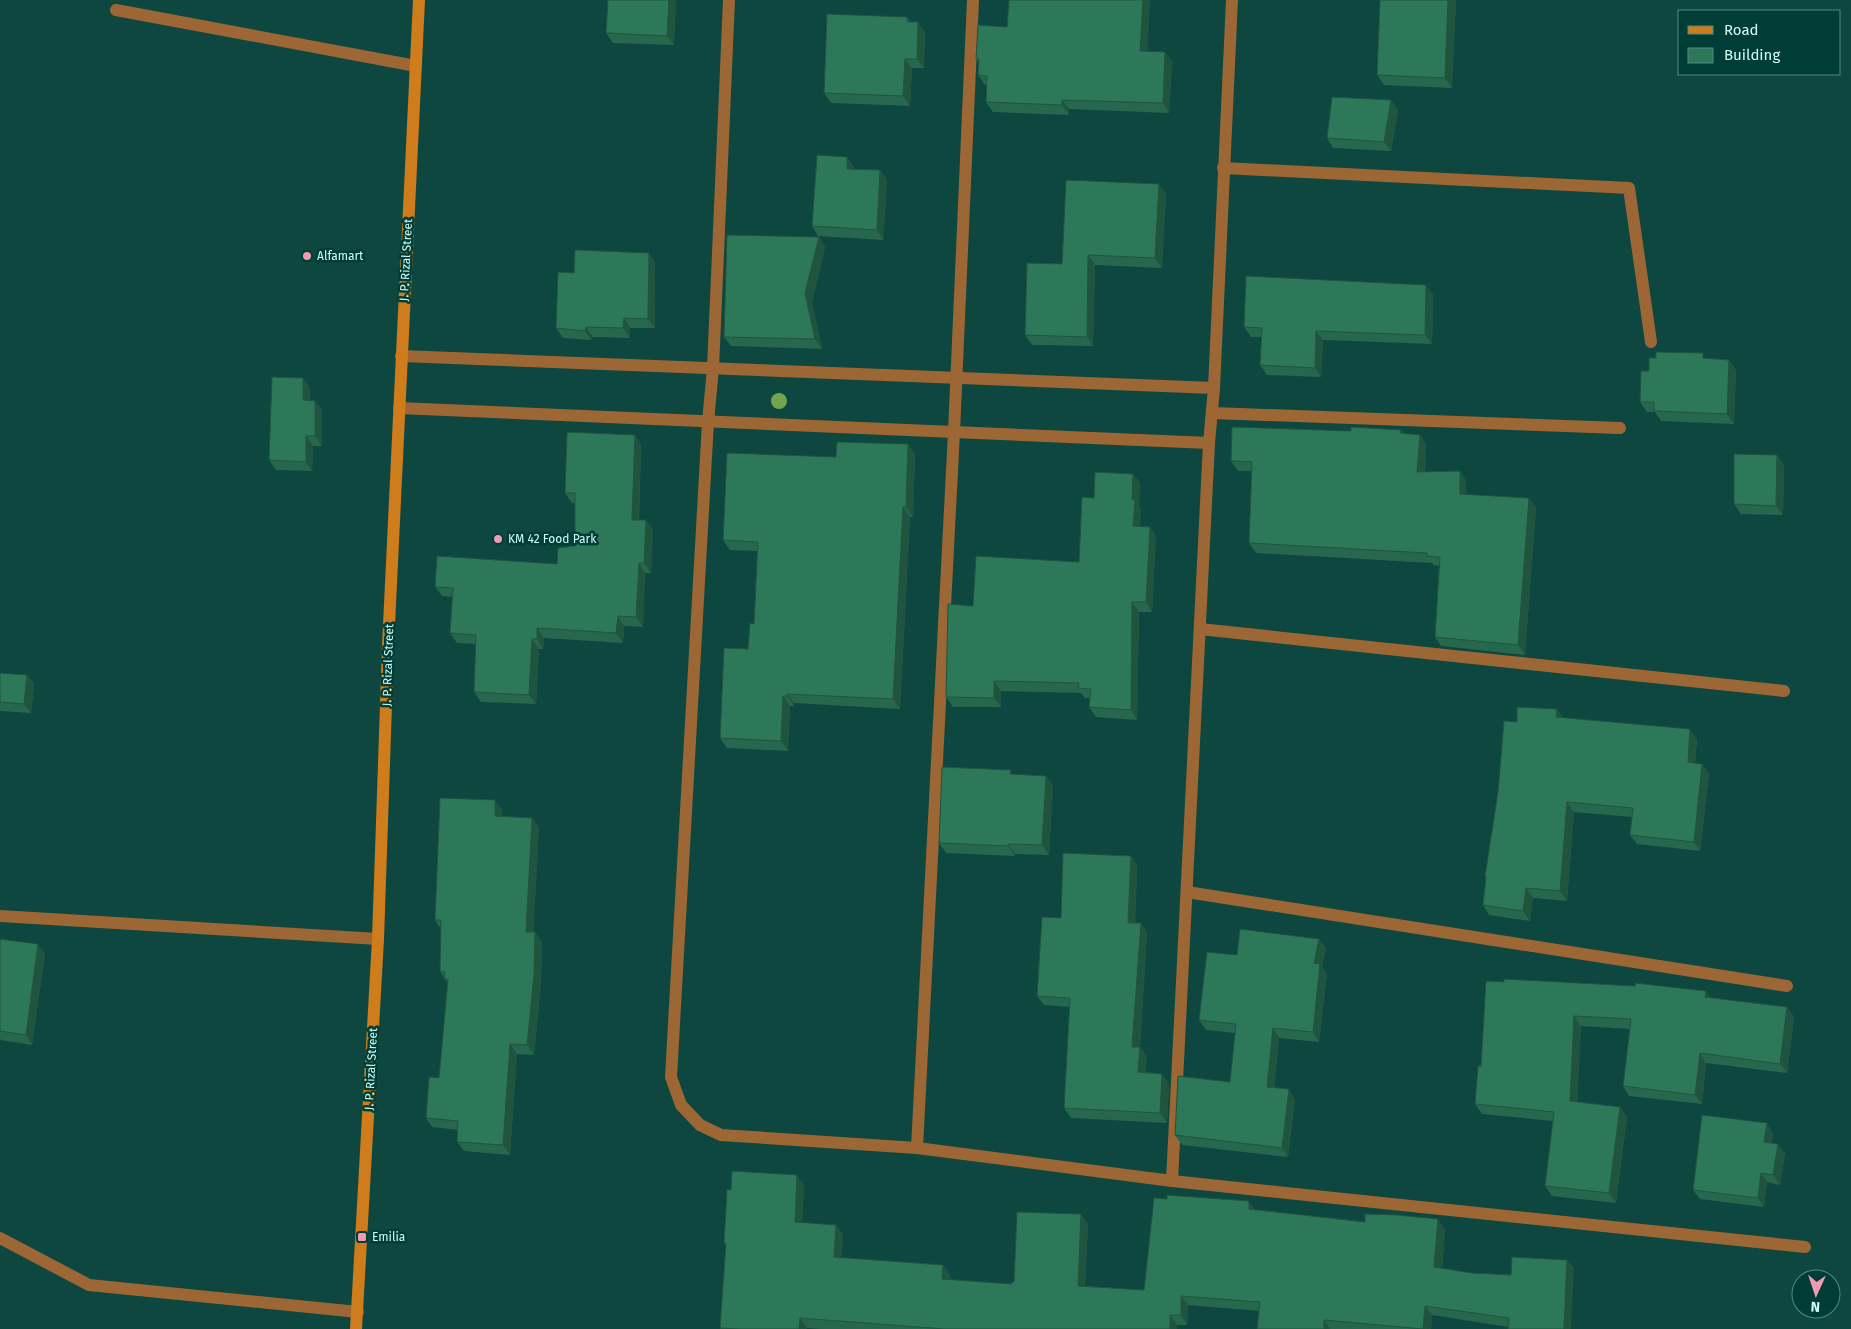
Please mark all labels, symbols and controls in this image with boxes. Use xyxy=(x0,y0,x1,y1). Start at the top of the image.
legend xyxy=(1678,10,1841,75)
text: Road xyxy=(1724,21,1759,39)
text: Building xyxy=(1724,46,1780,64)
street label: J. P. Rizal Street xyxy=(397,218,415,302)
place label: Alfamart xyxy=(317,249,364,263)
marker: Alfamart xyxy=(301,250,313,262)
place label: KM 42 Food Park xyxy=(508,532,597,546)
marker: KM 42 Food Park xyxy=(492,533,504,545)
street label: J. P. Rizal Street xyxy=(380,623,396,707)
street label: J. P. Rizal Street xyxy=(362,1027,380,1111)
place label: Emilia xyxy=(372,1230,405,1244)
marker: Emilia xyxy=(356,1231,368,1243)
north arrow xyxy=(1791,1269,1841,1319)
text: N xyxy=(1810,1298,1820,1315)

